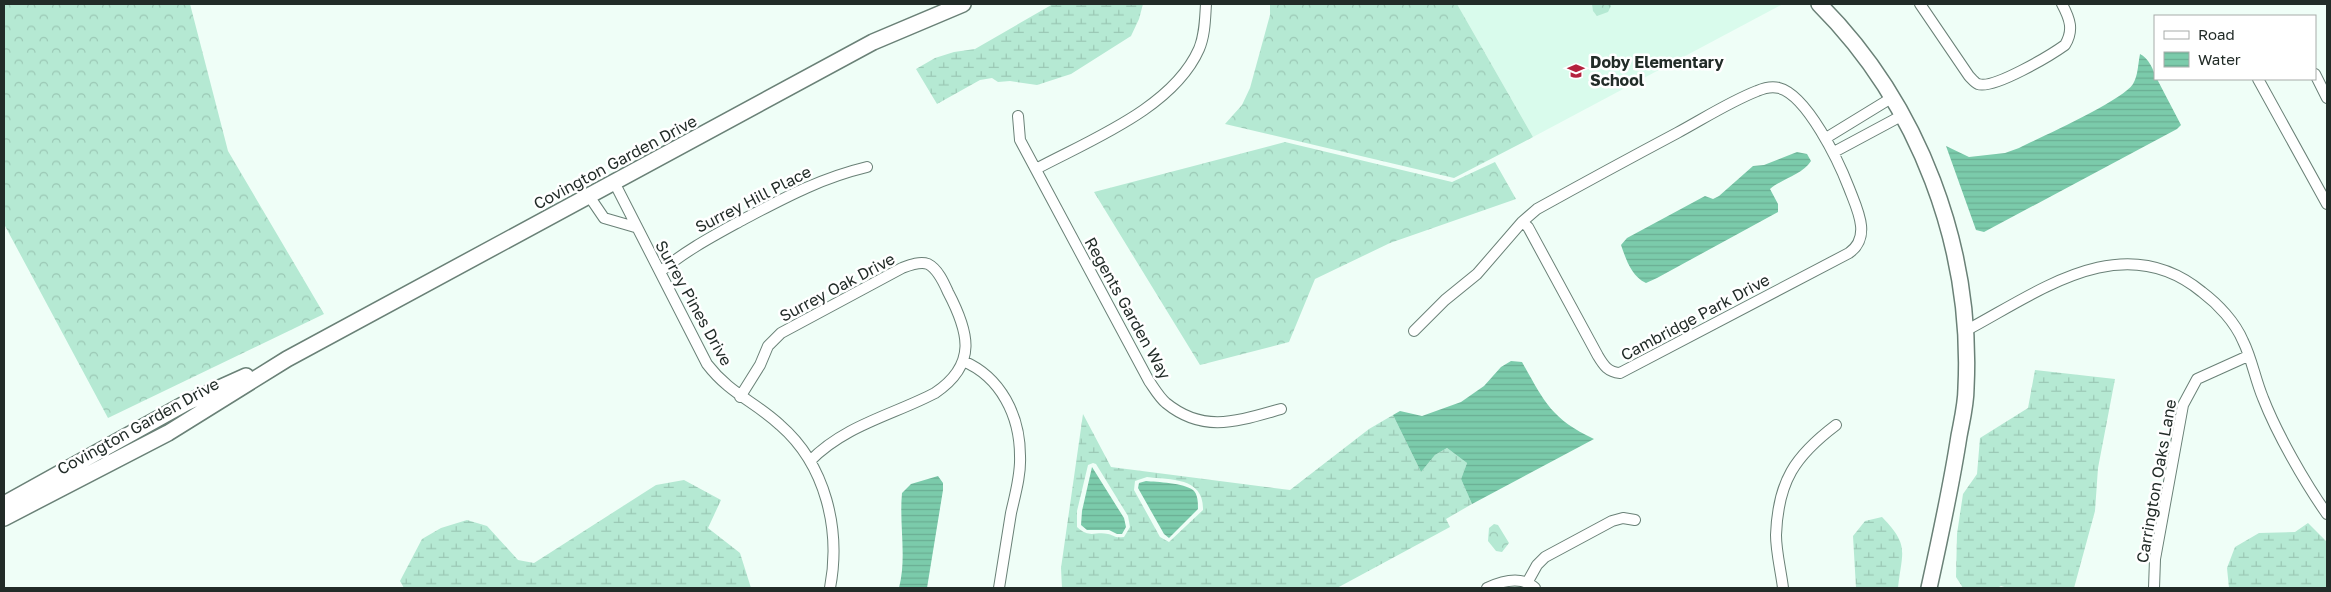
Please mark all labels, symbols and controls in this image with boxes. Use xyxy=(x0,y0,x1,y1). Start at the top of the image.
legend xyxy=(2154,15,2316,80)
text: Road xyxy=(2198,25,2235,43)
text: Water xyxy=(2198,50,2241,68)
place label: Doby Elementary School xyxy=(1590,52,1724,90)
school or university icon: Doby Elementary School xyxy=(1566,61,1586,81)
street label: Covington Garden Drive xyxy=(530,110,700,214)
street label: Surrey Hill Place xyxy=(692,161,814,237)
street label: Regents Garden Way xyxy=(1081,233,1175,383)
street label: Surrey Pines Drive xyxy=(651,237,737,369)
street label: Surrey Oak Drive xyxy=(776,248,898,326)
street label: Cambridge Park Drive xyxy=(1617,269,1773,365)
street label: Covington Garden Drive xyxy=(54,373,222,479)
street label: Carrington Oaks Lane xyxy=(2132,397,2180,565)

